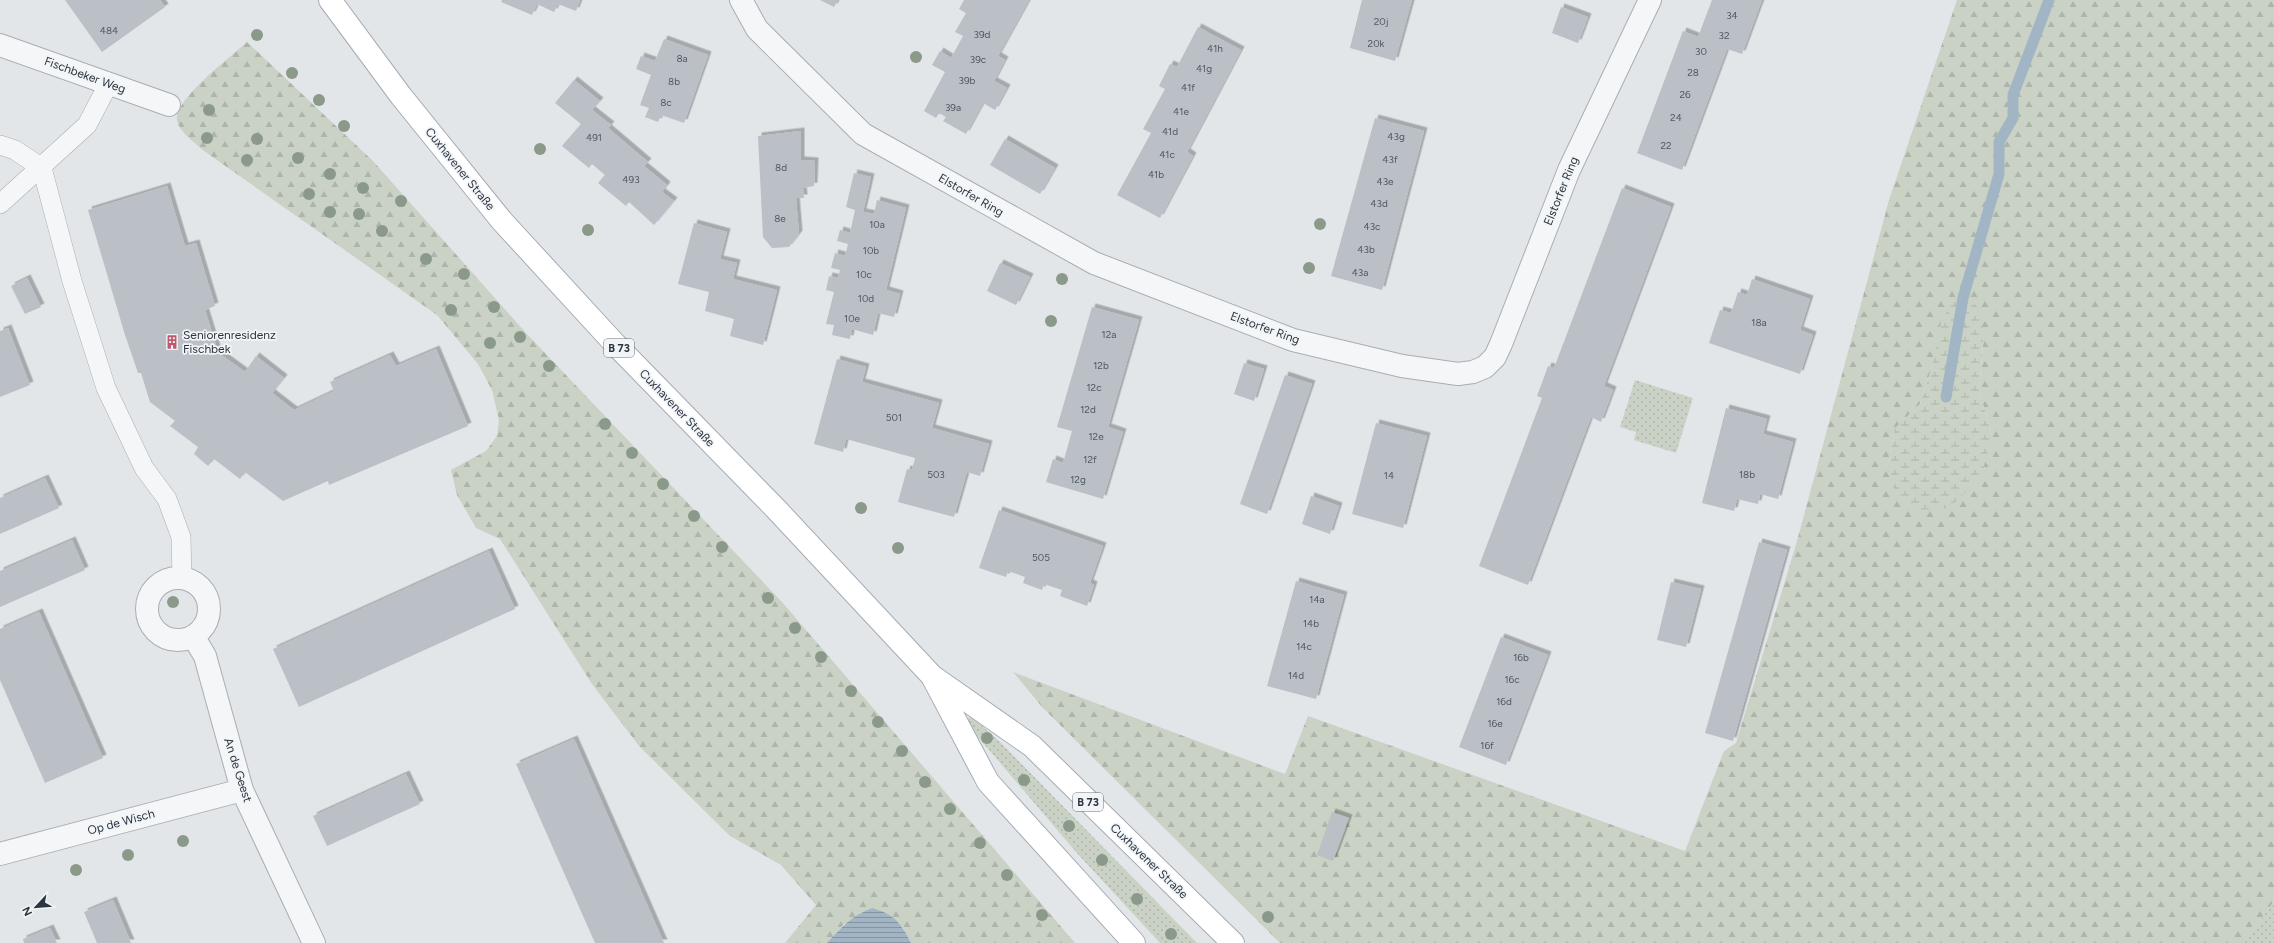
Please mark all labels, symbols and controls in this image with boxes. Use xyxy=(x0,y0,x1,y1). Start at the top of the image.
house number: 34 xyxy=(1726,9,1738,22)
house number: 20j xyxy=(1374,15,1389,28)
house number: 484 xyxy=(100,24,118,37)
house number: 39d xyxy=(974,28,991,41)
house number: 32 xyxy=(1718,29,1730,42)
house number: 20k xyxy=(1368,37,1385,50)
house number: 41h xyxy=(1207,42,1223,55)
house number: 30 xyxy=(1695,45,1707,58)
house number: 8a xyxy=(676,52,688,65)
house number: 39c xyxy=(970,53,987,66)
street label: Fischbeker Weg xyxy=(42,54,128,96)
house number: 41g xyxy=(1196,62,1212,75)
house number: 28 xyxy=(1687,66,1699,79)
house number: 39b xyxy=(959,74,976,87)
house number: 8b xyxy=(668,75,680,88)
house number: 41f xyxy=(1181,81,1195,94)
house number: 26 xyxy=(1679,88,1691,101)
house number: 8c xyxy=(660,96,672,109)
house number: 39a xyxy=(945,101,961,114)
house number: 41e xyxy=(1173,105,1189,118)
house number: 24 xyxy=(1670,111,1682,124)
street label: Cuxhavener Straße xyxy=(422,125,498,213)
house number: 41d xyxy=(1162,125,1178,138)
house number: 43g xyxy=(1387,130,1405,143)
house number: 491 xyxy=(586,131,602,144)
house number: 22 xyxy=(1660,139,1672,152)
house number: 41c xyxy=(1159,148,1175,161)
house number: 43f xyxy=(1382,153,1398,166)
street label: Elstorfer Ring xyxy=(1541,155,1581,227)
house number: 8d xyxy=(775,161,787,174)
house number: 41b xyxy=(1148,168,1164,181)
street label: Elstorfer Ring xyxy=(936,171,1006,219)
house number: 493 xyxy=(622,173,640,186)
house number: 43e xyxy=(1376,175,1394,188)
house number: 43d xyxy=(1370,197,1388,210)
house number: 8e xyxy=(774,212,786,225)
house number: 10a xyxy=(869,218,885,231)
house number: 43c xyxy=(1363,220,1381,233)
house number: 43b xyxy=(1357,243,1375,256)
house number: 10b xyxy=(863,244,879,257)
house number: 43a xyxy=(1352,266,1368,279)
house number: 10c xyxy=(856,268,873,281)
house number: 10d xyxy=(858,292,874,305)
street label: Elstorfer Ring xyxy=(1228,309,1302,347)
house number: 10e xyxy=(844,312,861,325)
house number: 18a xyxy=(1751,316,1767,329)
place label: Seniorenresidenz Fischbek xyxy=(183,328,276,356)
house number: 12a xyxy=(1102,328,1116,341)
building icon: Seniorenresidenz Fischbek xyxy=(164,334,180,350)
road number: B 73 xyxy=(604,339,634,357)
house number: 12b xyxy=(1093,359,1109,372)
street label: Cuxhavener Straße xyxy=(636,366,718,450)
house number: 12c xyxy=(1086,381,1102,394)
house number: 12d xyxy=(1080,403,1096,416)
house number: 501 xyxy=(886,411,902,424)
house number: 12e xyxy=(1088,430,1104,443)
house number: 12f xyxy=(1083,453,1097,466)
house number: 503 xyxy=(927,468,945,481)
house number: 18b xyxy=(1739,468,1755,481)
house number: 14 xyxy=(1384,469,1394,482)
house number: 12g xyxy=(1070,473,1086,486)
house number: 505 xyxy=(1032,551,1050,564)
house number: 14a xyxy=(1309,593,1325,606)
house number: 14b xyxy=(1303,617,1319,630)
house number: 14c xyxy=(1296,640,1312,653)
house number: 16b xyxy=(1513,651,1529,664)
house number: 14d xyxy=(1288,669,1304,682)
house number: 16c xyxy=(1504,673,1520,686)
house number: 16d xyxy=(1496,695,1512,708)
house number: 16e xyxy=(1487,717,1503,730)
street label: An de Geest xyxy=(221,736,255,804)
house number: 16f xyxy=(1480,739,1494,752)
road number: B 73 xyxy=(1073,793,1103,811)
street label: Op de Wisch xyxy=(86,806,156,838)
street label: Cuxhavener Straße xyxy=(1107,820,1191,902)
north arrow xyxy=(16,887,56,927)
text: N xyxy=(20,904,35,918)

